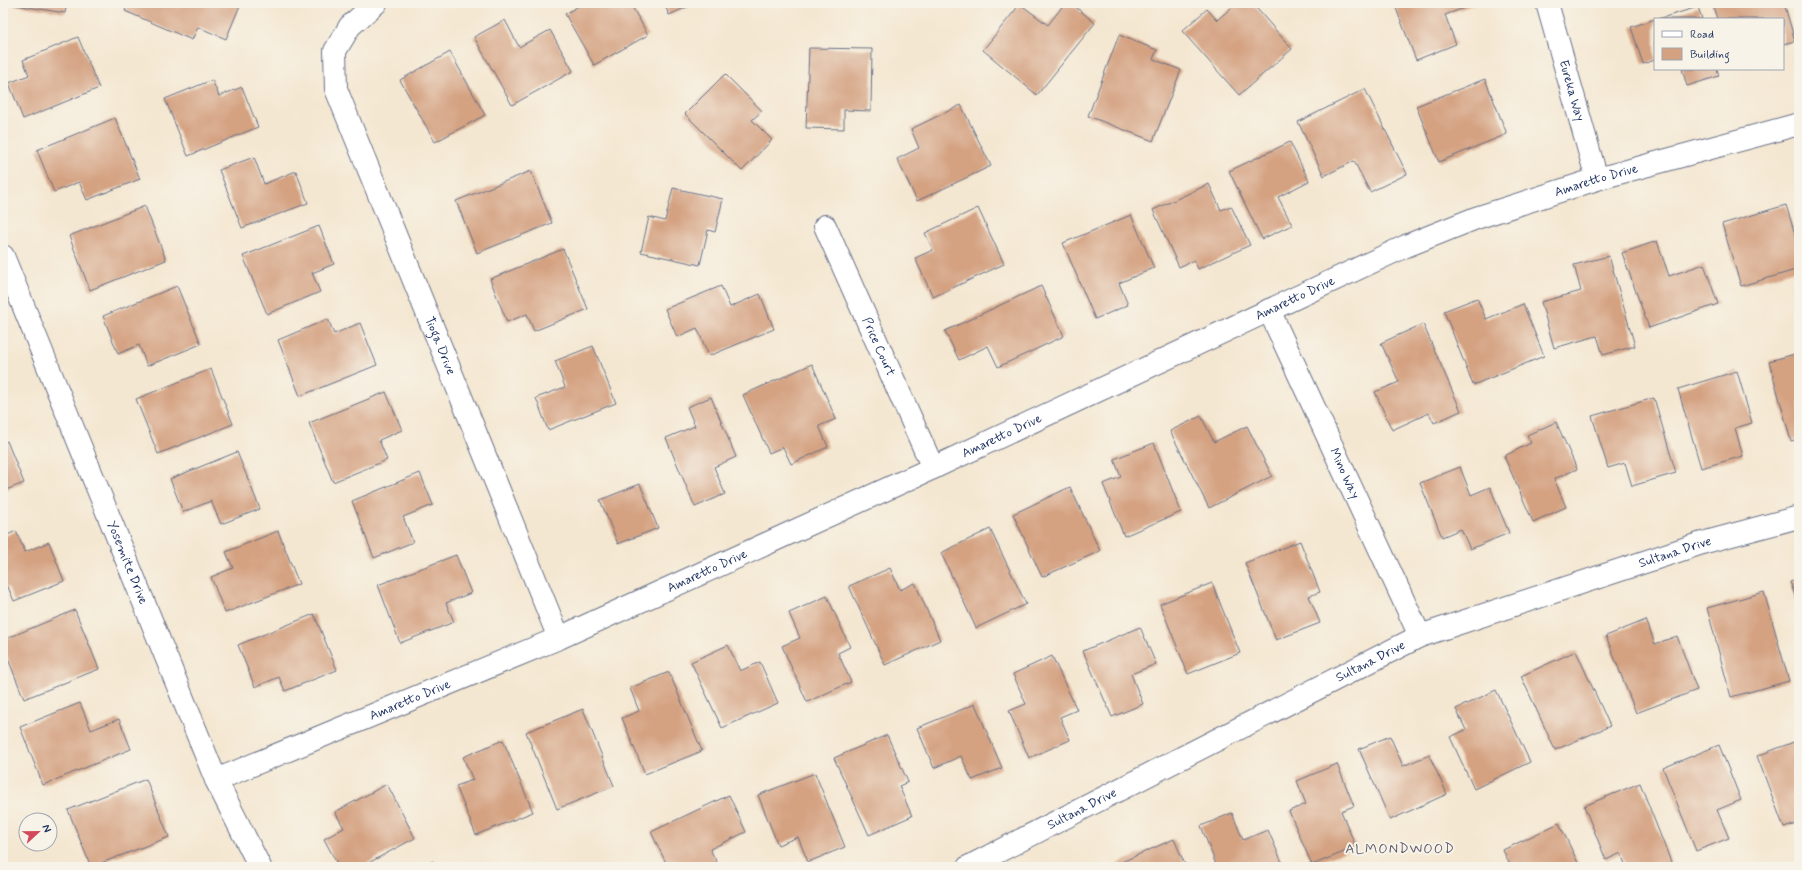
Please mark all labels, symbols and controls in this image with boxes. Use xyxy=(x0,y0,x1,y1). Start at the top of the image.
legend xyxy=(1654,18,1784,70)
text: Road xyxy=(1690,27,1714,43)
text: Building xyxy=(1690,47,1730,64)
street label: Eureka Way xyxy=(1555,58,1589,123)
street label: Amaretto Drive xyxy=(1552,160,1640,201)
street label: Amaretto Drive xyxy=(1252,272,1338,324)
street label: Tioga Drive xyxy=(421,314,460,378)
street label: Price Court xyxy=(858,314,899,379)
street label: Amaretto Drive xyxy=(959,410,1044,462)
street label: Mino Way xyxy=(1326,445,1364,501)
street label: Yosemite Drive xyxy=(103,518,152,607)
street label: Sultana Drive xyxy=(1636,532,1713,572)
street label: Amaretto Drive xyxy=(664,545,750,596)
street label: Sultana Drive xyxy=(1333,636,1408,686)
street label: Amaretto Drive xyxy=(367,675,453,724)
street label: Sultana Drive xyxy=(1044,784,1120,834)
north arrow xyxy=(18,812,58,852)
text: N xyxy=(38,823,54,835)
district label: ALMONDWOOD xyxy=(1345,840,1455,858)

